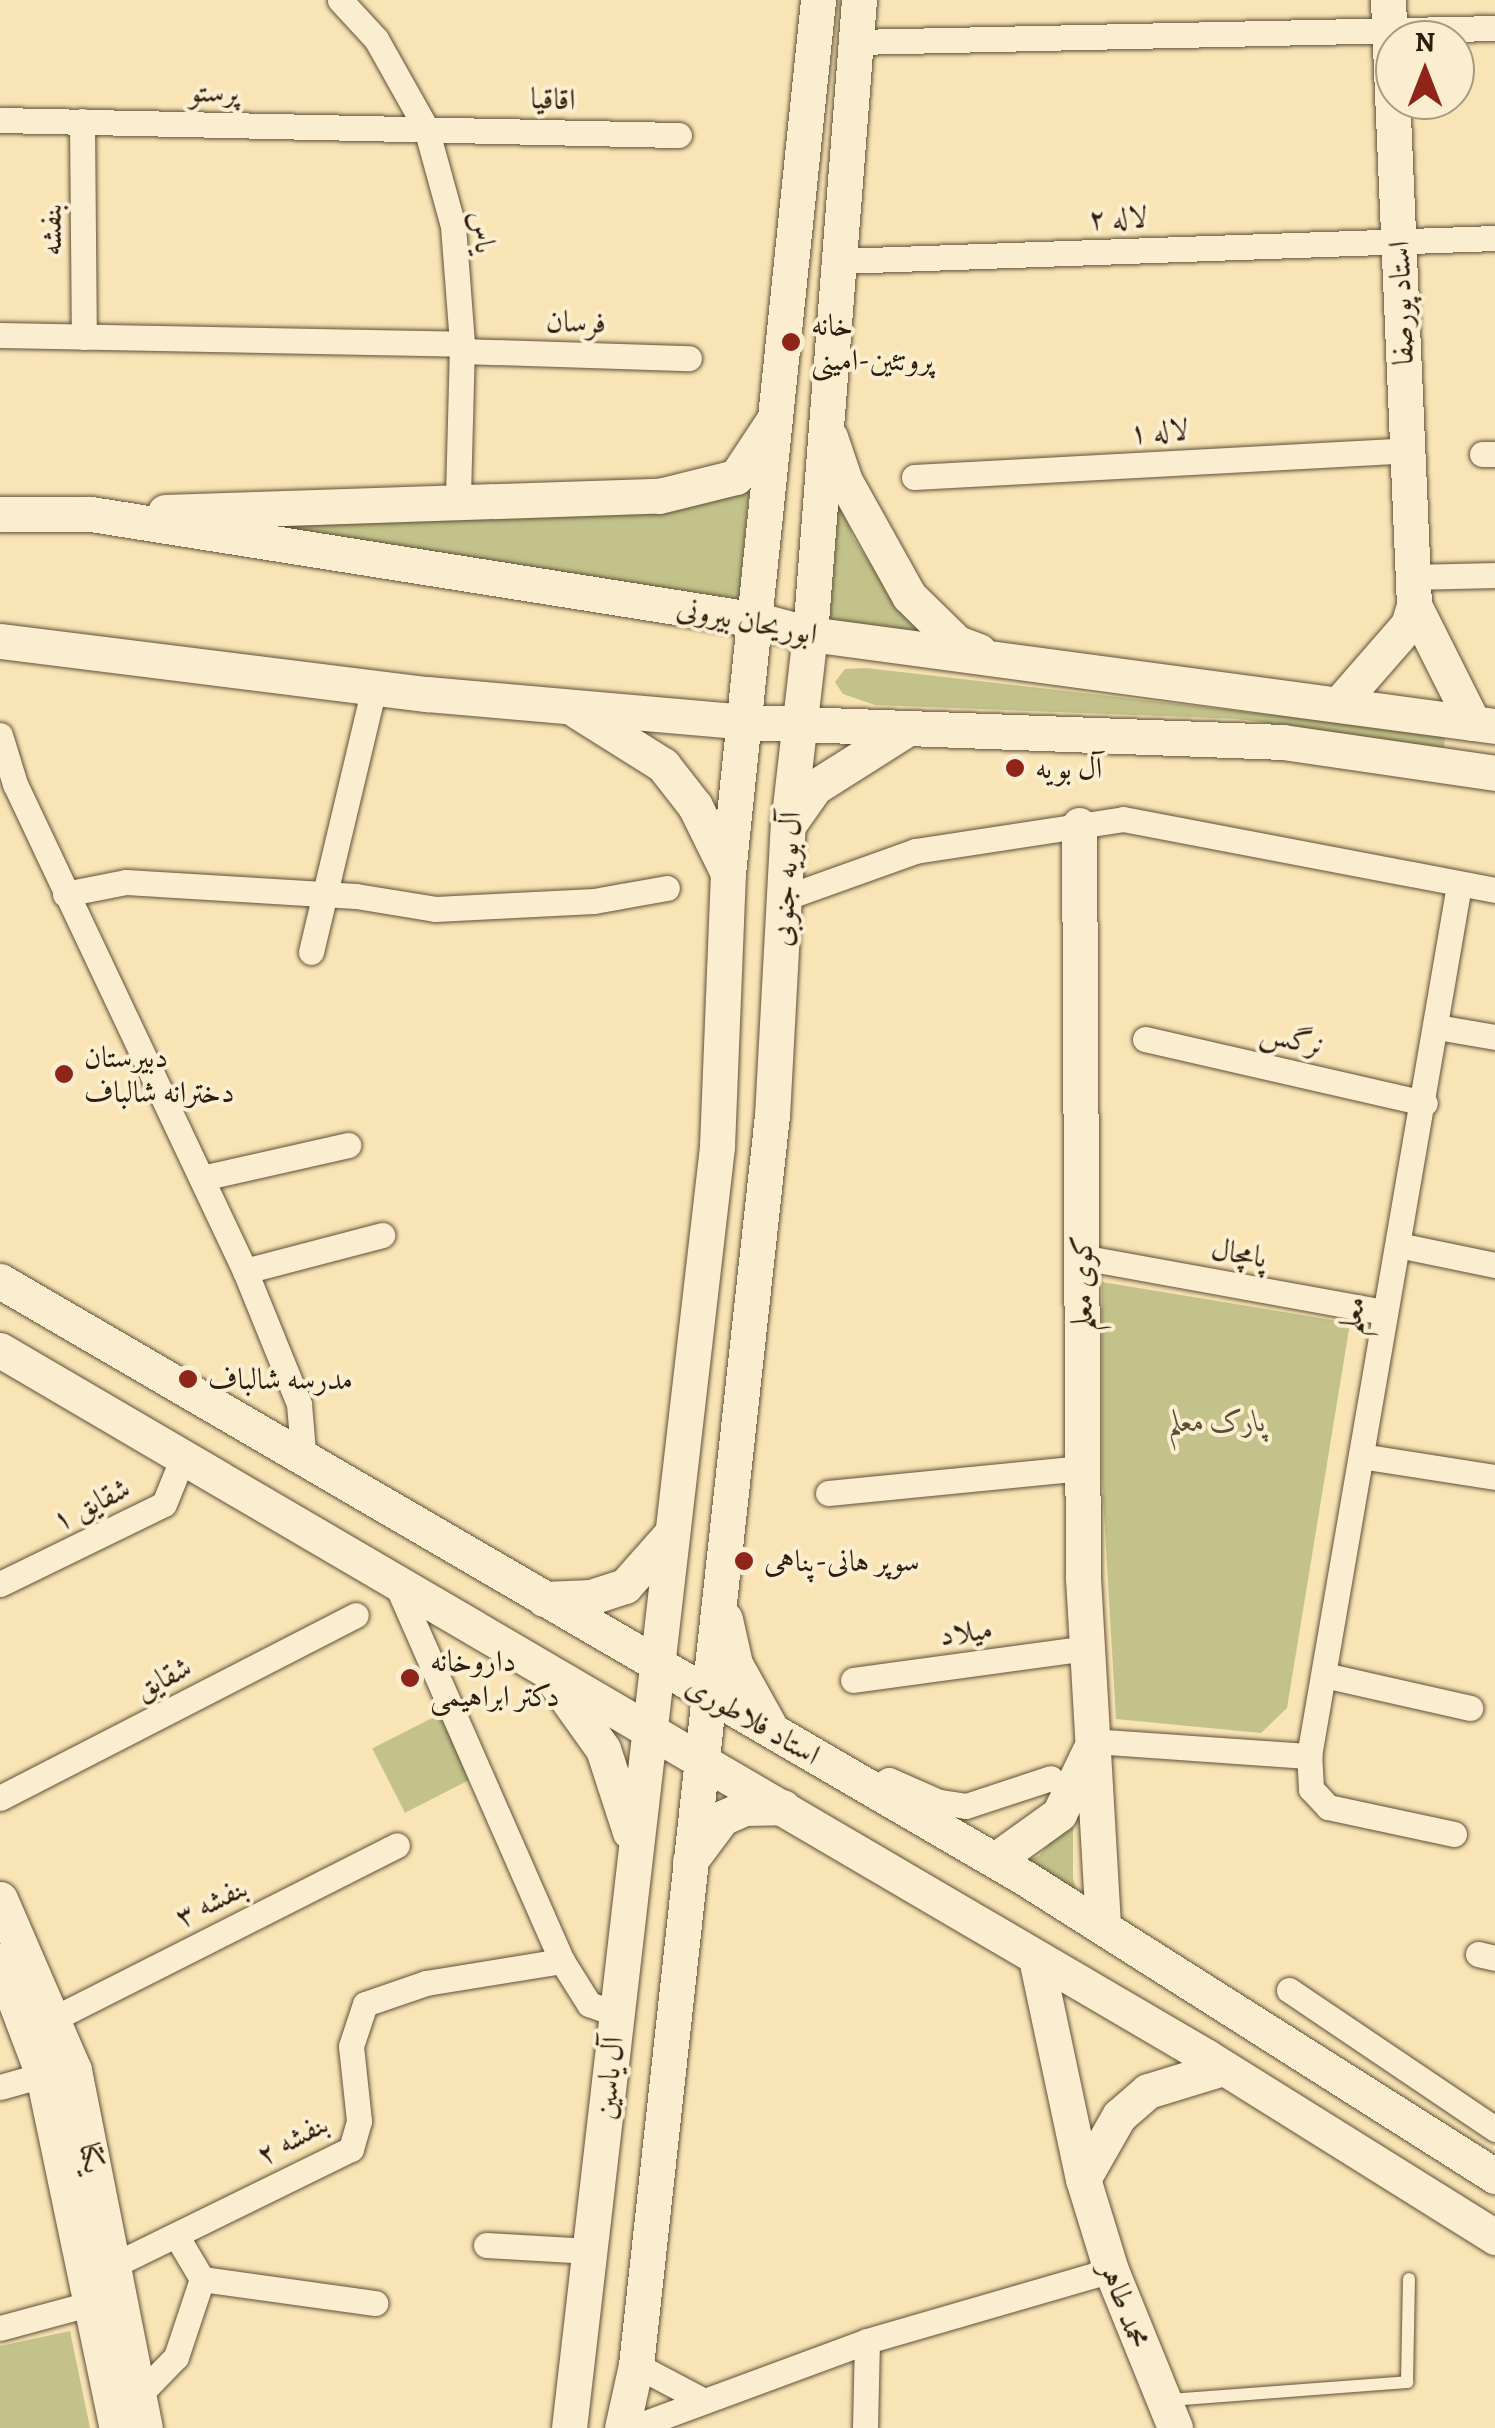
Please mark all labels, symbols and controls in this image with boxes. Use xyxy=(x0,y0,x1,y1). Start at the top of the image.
north arrow xyxy=(1375,20,1475,120)
text: N xyxy=(1415,23,1435,61)
street label: پرستو xyxy=(189,74,239,110)
street label: اقاقیا xyxy=(530,80,576,118)
street label: لاله ۲ xyxy=(1088,199,1148,237)
street label: بنفشه xyxy=(33,204,69,256)
street label: یاس xyxy=(462,209,504,255)
street label: استاد پورصفا xyxy=(1381,240,1421,366)
street label: فرسان xyxy=(545,303,607,341)
place label: خانه پروتئین-امینی xyxy=(811,307,933,378)
marker: خانه پروتئین-امینی xyxy=(780,331,802,353)
street label: لاله ۱ xyxy=(1129,411,1189,451)
street label: ابوریحان بیرونی xyxy=(674,590,820,652)
place label: آل بویه xyxy=(1035,750,1102,786)
marker: آل بویه xyxy=(1004,757,1026,779)
street label: آل بویه جنوبی xyxy=(763,810,809,948)
street label: نرگس xyxy=(1257,1014,1327,1064)
place label: دبیرستان دخترانه شالباف xyxy=(84,1039,235,1110)
marker: دبیرستان دخترانه شالباف xyxy=(53,1063,75,1085)
street label: پامچال xyxy=(1208,1230,1270,1276)
street label: کوی معلم xyxy=(1064,1235,1100,1331)
street label: معلم xyxy=(1331,1294,1373,1336)
place label: مدرسه شالباف xyxy=(208,1361,353,1397)
marker: مدرسه شالباف xyxy=(177,1368,199,1390)
park label: پارک معلم xyxy=(1168,1403,1266,1439)
street label: شقایق ۱ xyxy=(46,1470,136,1538)
place label: سوپر هانی-پناهی xyxy=(764,1543,919,1579)
marker: سوپر هانی-پناهی xyxy=(733,1550,755,1572)
street label: میلاد xyxy=(937,1610,995,1654)
place label: داروخانه دکتر ابراهیمی xyxy=(430,1643,559,1714)
street label: شقایق xyxy=(128,1649,198,1707)
marker: داروخانه دکتر ابراهیمی xyxy=(399,1667,421,1689)
street label: استاد فلاطوری xyxy=(679,1667,827,1773)
street label: بنفشه ۳ xyxy=(169,1869,253,1935)
street label: آل یاسین xyxy=(587,2035,631,2121)
street label: بنفشه ۲ xyxy=(250,2105,334,2173)
street label: یکتا xyxy=(71,2139,113,2177)
street label: محمد طاهر xyxy=(1093,2257,1157,2353)

